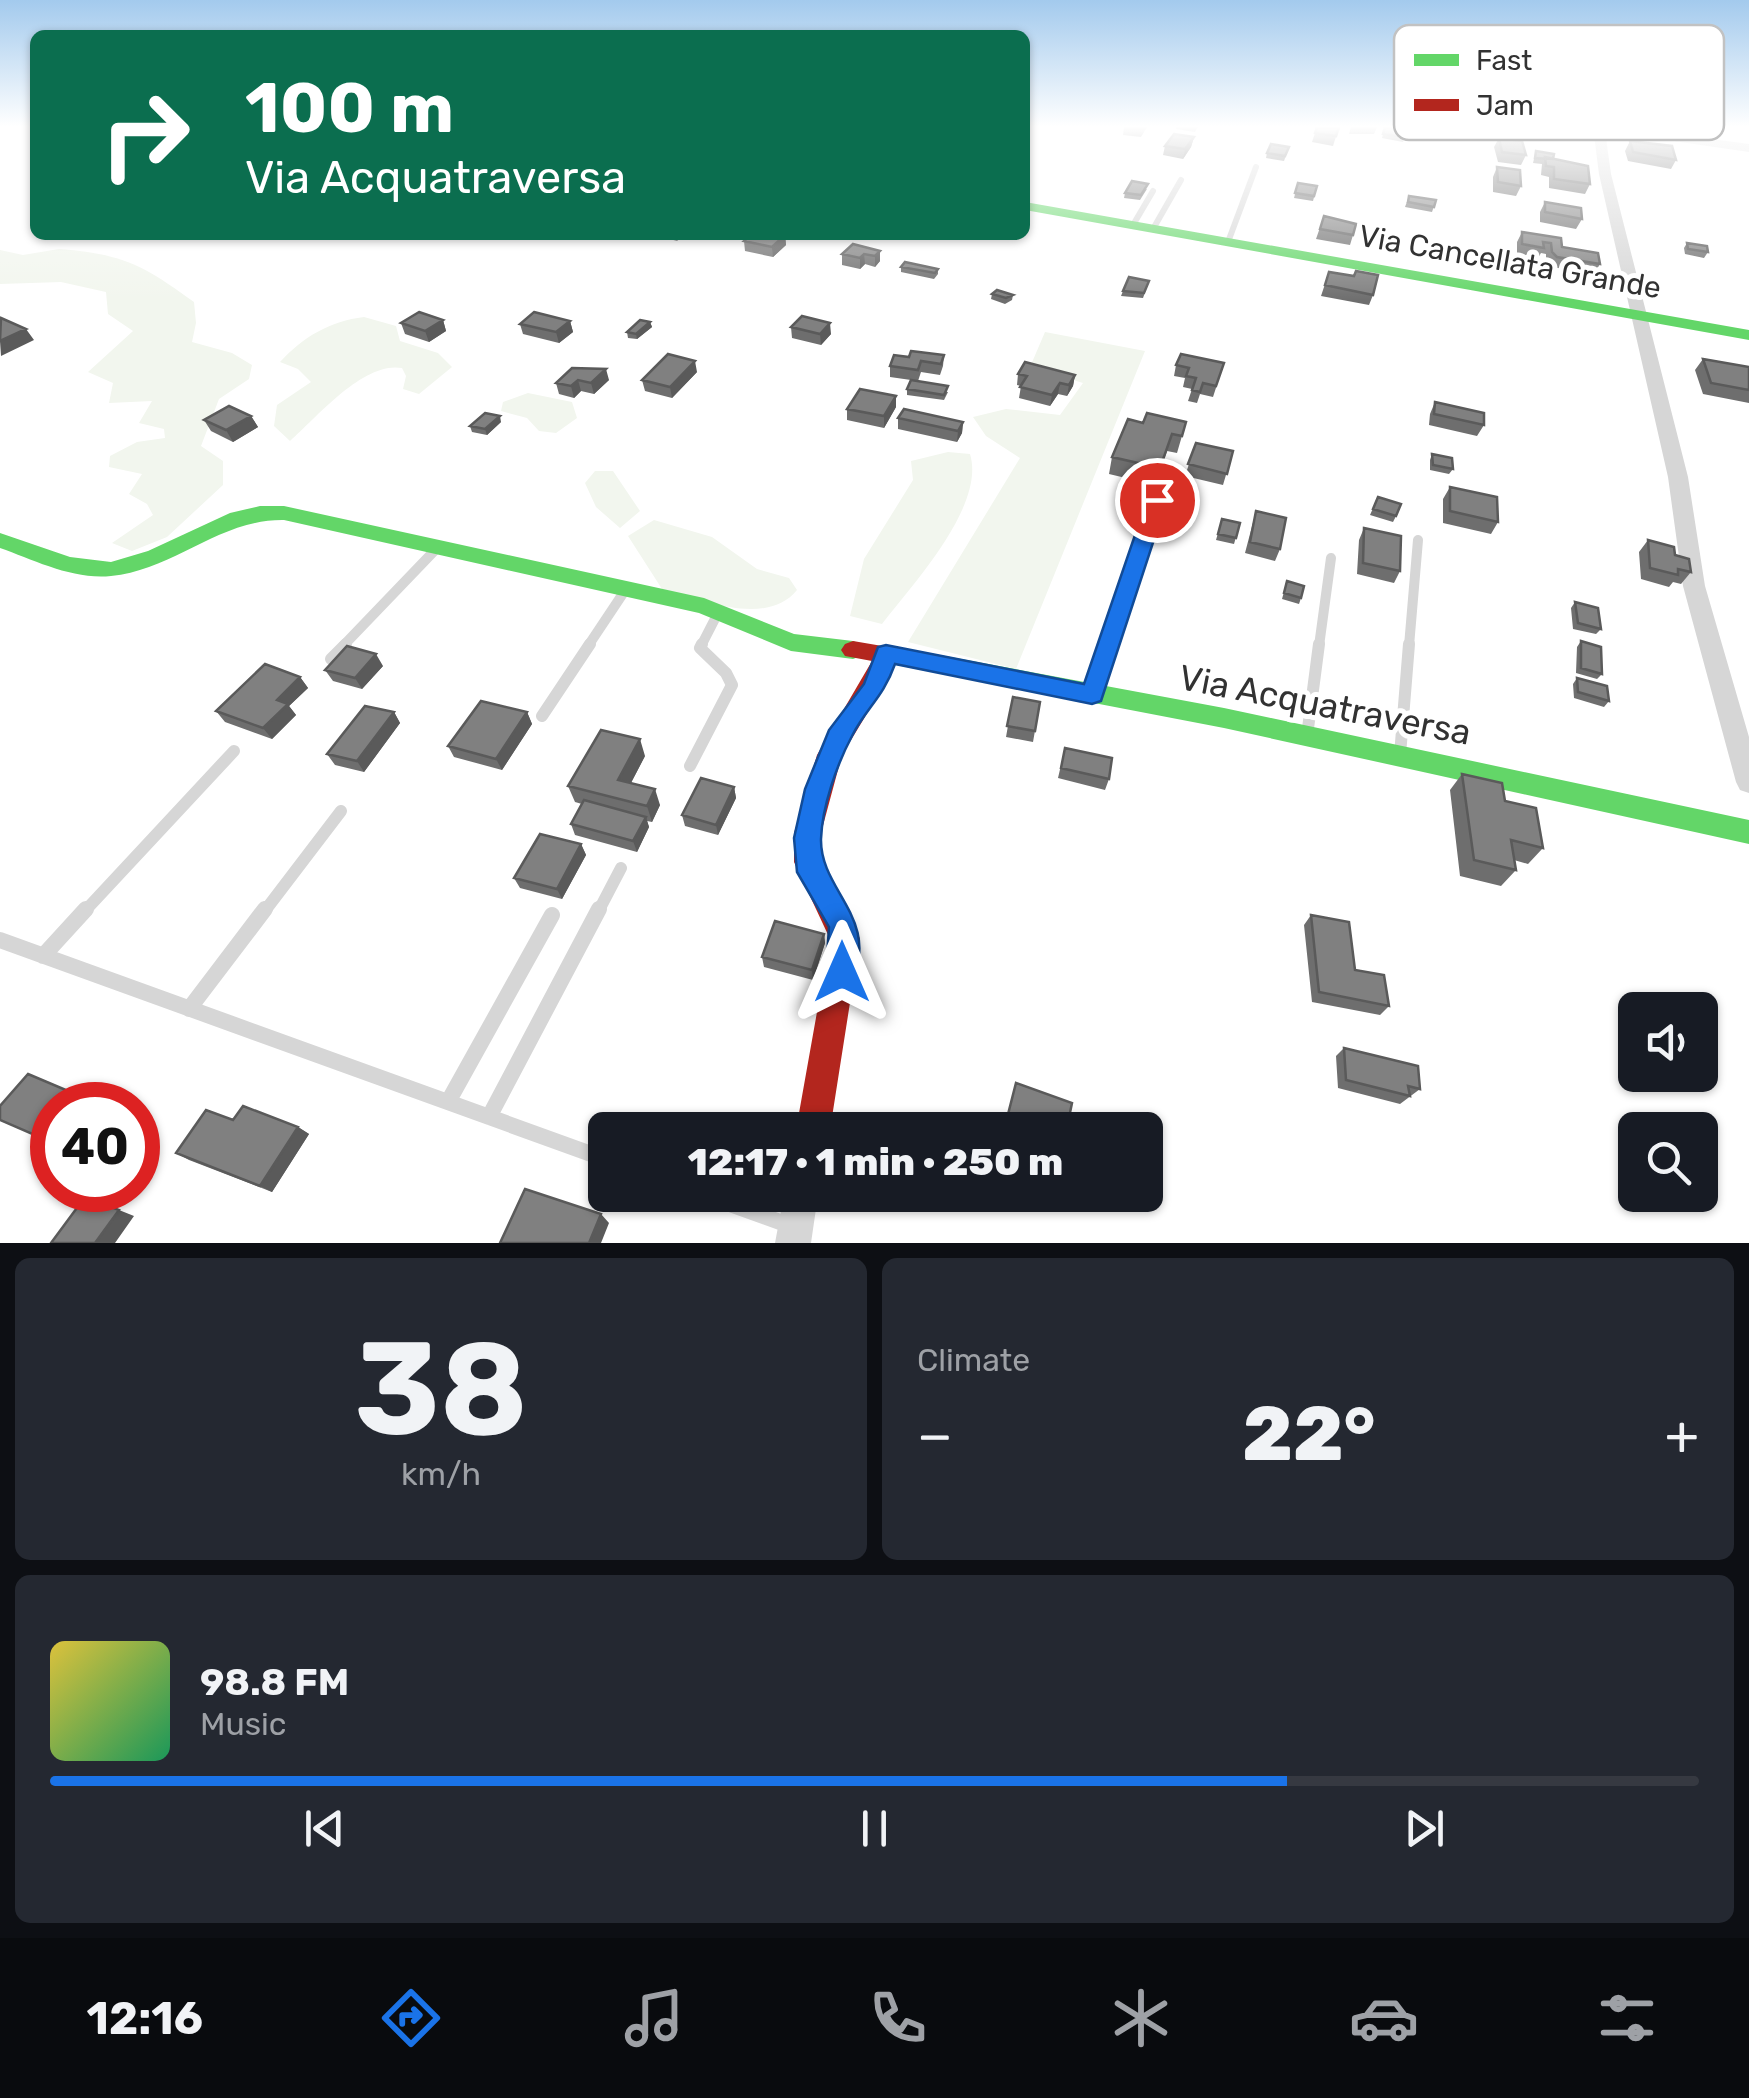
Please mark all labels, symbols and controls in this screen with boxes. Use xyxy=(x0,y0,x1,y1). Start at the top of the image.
legend xyxy=(1394,25,1724,140)
text: Fast xyxy=(1476,44,1532,77)
text: 100 m xyxy=(245,67,454,150)
icon: right xyxy=(80,70,210,200)
text: Jam xyxy=(1476,89,1534,122)
text: Via Acquatraversa xyxy=(245,151,626,204)
street label: Via Cancellata Grande xyxy=(1356,218,1664,306)
pin xyxy=(1115,458,1200,543)
icon: arrive xyxy=(1130,473,1185,528)
street label: Via Acquatraversa xyxy=(1176,656,1474,754)
position arrow xyxy=(790,920,894,1024)
map controls xyxy=(1618,992,1718,1212)
button: sound xyxy=(1618,992,1718,1092)
speed limit sign: 40 xyxy=(30,1082,160,1212)
button: search xyxy=(1618,1112,1718,1212)
text: 12:17 · 1 min · 250 m xyxy=(688,1139,1063,1185)
text: 38 xyxy=(354,1312,528,1467)
text: Climate xyxy=(917,1341,1030,1379)
text: 22° xyxy=(1242,1390,1375,1479)
text: − xyxy=(917,1403,953,1468)
text: + xyxy=(1665,1403,1699,1468)
text: km/h xyxy=(401,1455,481,1493)
text: 98.8 FM xyxy=(200,1659,349,1705)
text: Music xyxy=(200,1705,286,1743)
icon: previous xyxy=(297,1801,352,1856)
icon: pause xyxy=(847,1801,902,1856)
icon: next xyxy=(1397,1801,1452,1856)
icon: directions xyxy=(376,1983,446,2053)
icon: music xyxy=(619,1983,689,2053)
icon: phone xyxy=(863,1983,933,2053)
icon: climate xyxy=(1106,1983,1176,2053)
icon: car xyxy=(1349,1983,1419,2053)
icon: filters xyxy=(1592,1983,1662,2053)
text: 12:16 xyxy=(87,1992,203,2045)

